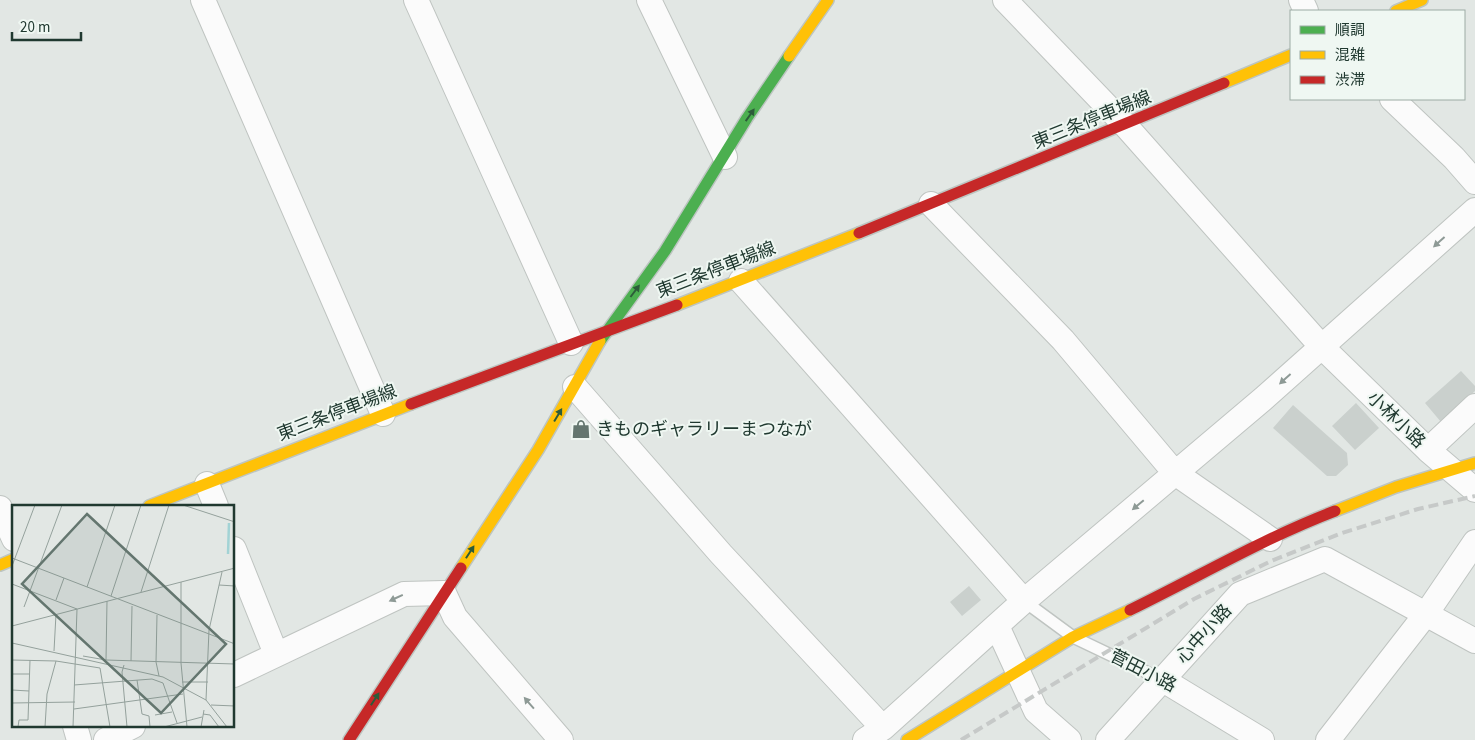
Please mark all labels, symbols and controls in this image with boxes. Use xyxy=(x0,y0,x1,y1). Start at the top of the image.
scale bar xyxy=(12,10,81,42)
legend xyxy=(1290,10,1465,100)
text: 20 m xyxy=(20,17,50,38)
text: 順調 xyxy=(1335,20,1365,41)
text: 混雑 xyxy=(1335,45,1365,66)
text: 渋滞 xyxy=(1335,70,1365,91)
street label: 東三条停車場線 xyxy=(1029,85,1155,155)
one-way arrow xyxy=(745,108,755,122)
street label: 東三条停車場線 xyxy=(653,236,779,304)
one-way arrow xyxy=(1433,236,1445,248)
one-way arrow xyxy=(630,284,640,298)
one-way arrow xyxy=(1279,373,1291,385)
street label: 東三条停車場線 xyxy=(274,379,400,447)
street label: 小林小路 xyxy=(1361,386,1431,454)
one-way arrow xyxy=(554,408,563,421)
place label: きものギャラリーまつなが xyxy=(596,417,812,442)
shop icon: きものギャラリーまつなが xyxy=(570,418,592,440)
one-way arrow xyxy=(1132,499,1145,510)
inset map xyxy=(12,505,235,728)
one-way arrow xyxy=(466,545,475,558)
one-way arrow xyxy=(389,595,403,603)
street label: 心中小路 xyxy=(1171,599,1237,669)
street label: 菅田小路 xyxy=(1105,644,1181,698)
one-way arrow xyxy=(371,692,380,706)
one-way arrow xyxy=(524,697,535,709)

